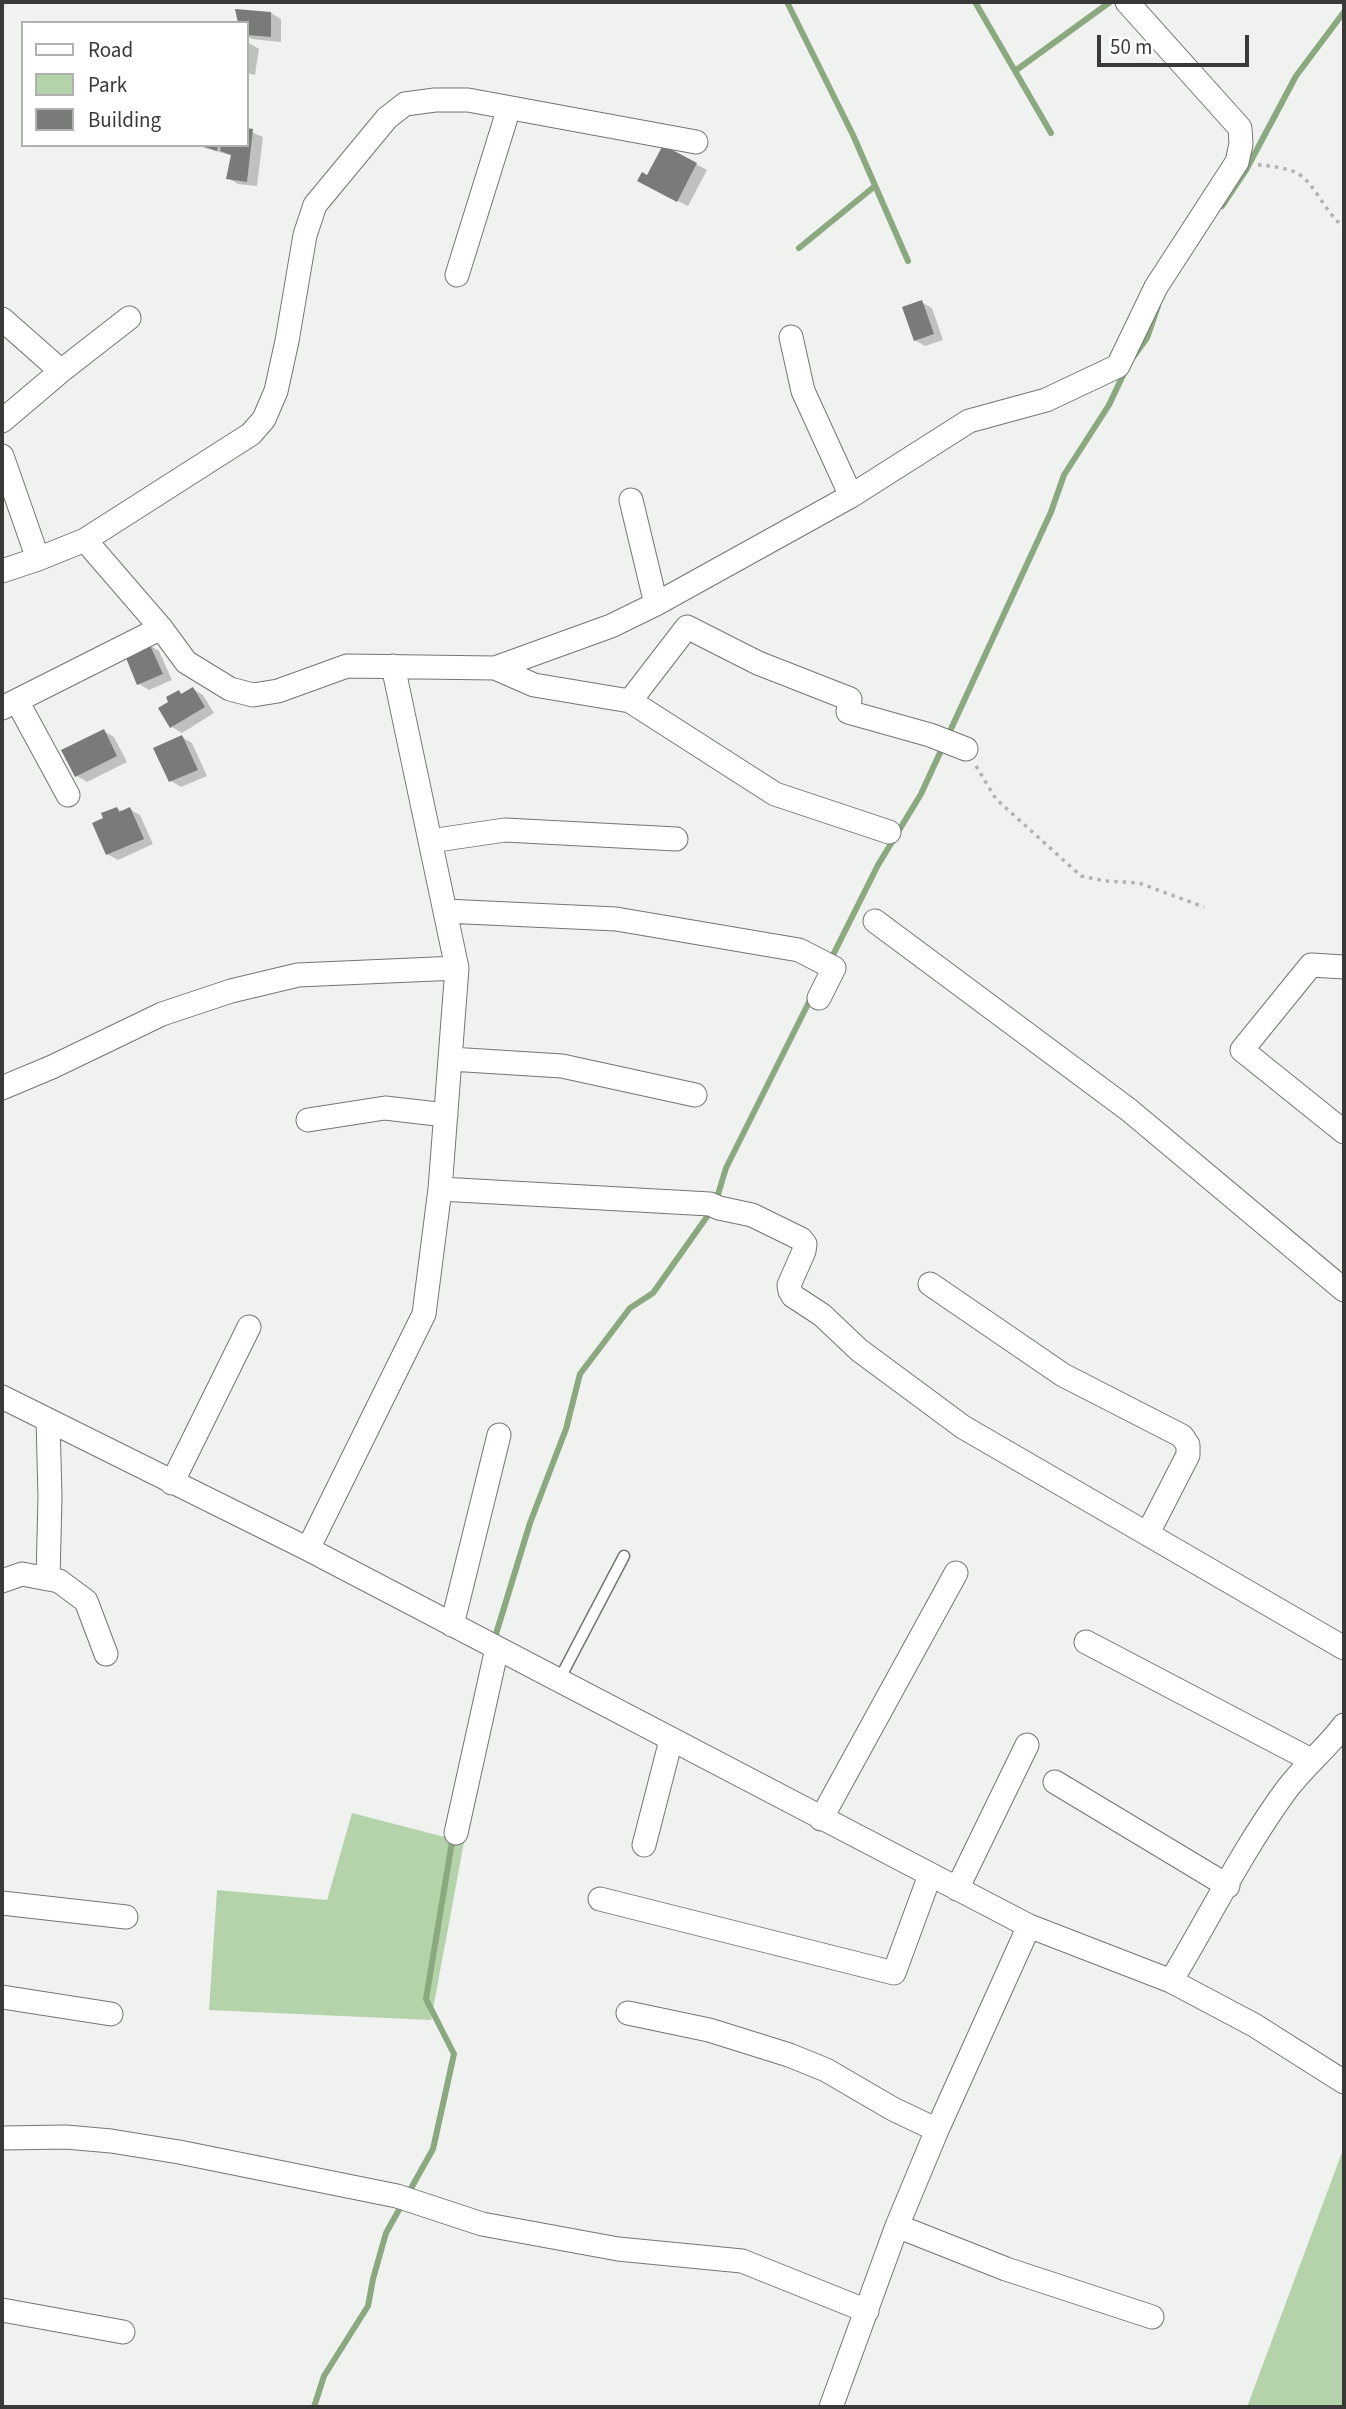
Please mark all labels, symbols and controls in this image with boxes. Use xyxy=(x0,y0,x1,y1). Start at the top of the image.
legend xyxy=(21,21,248,147)
scale bar xyxy=(1101,21,1253,65)
text: 50 m xyxy=(1110,32,1152,62)
text: Road xyxy=(88,35,133,65)
text: Park xyxy=(88,70,127,100)
text: Building xyxy=(88,105,161,135)

